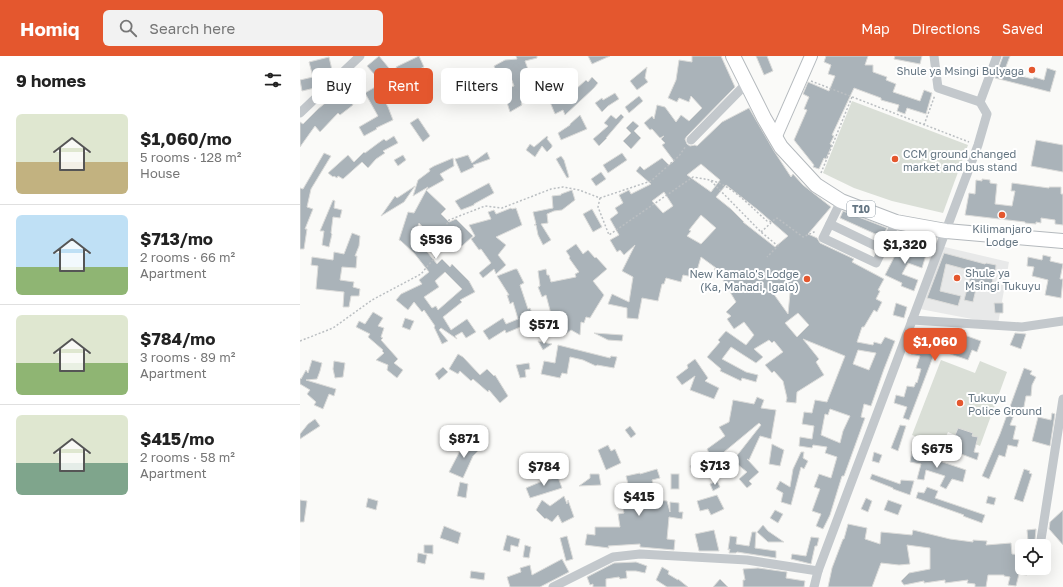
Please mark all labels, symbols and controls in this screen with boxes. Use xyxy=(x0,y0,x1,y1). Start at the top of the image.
search box xyxy=(103,10,383,46)
text: Homiq xyxy=(20,17,79,40)
icon: search xyxy=(117,17,139,39)
text: Search here xyxy=(149,19,235,37)
text: Map xyxy=(861,20,890,37)
text: Directions xyxy=(912,20,980,37)
text: Saved xyxy=(1002,20,1043,37)
place label: Shule ya Msingi Bulyaga xyxy=(896,64,1024,77)
marker: Shule ya Msingi Bulyaga xyxy=(1027,65,1037,75)
chip: Buy xyxy=(312,68,366,104)
chip: Rent xyxy=(374,68,433,104)
chip: Filters xyxy=(441,68,512,104)
chip: New xyxy=(520,68,578,104)
icon: filters xyxy=(262,69,284,91)
text: 9 homes xyxy=(16,70,86,91)
text: $1,060/mo xyxy=(140,128,232,149)
icon: home xyxy=(48,130,96,178)
place label: CCM ground changed market and bus stand xyxy=(903,147,1017,173)
text: 5 rooms · 128 m² xyxy=(140,149,241,165)
marker: CCM ground changed market and bus stand xyxy=(890,154,900,164)
text: House xyxy=(140,165,180,181)
road number: T10 xyxy=(847,201,875,217)
marker: Kilimanjaro Lodge xyxy=(997,210,1007,220)
place label: Kilimanjaro Lodge xyxy=(972,222,1032,248)
pin: $536 xyxy=(412,226,460,260)
text: $713/mo xyxy=(140,228,213,249)
icon: home xyxy=(48,231,96,279)
text: $536 xyxy=(420,231,452,247)
pin: $1,320 xyxy=(872,231,938,265)
text: $1,320 xyxy=(883,236,927,252)
text: 2 rooms · 66 m² xyxy=(140,249,235,265)
text: Apartment xyxy=(140,265,207,281)
place label: Shule ya Msingi Tukuyu xyxy=(965,266,1041,292)
place label: New Kamalo's Lodge (Ka, Mahadi, Igalo) xyxy=(689,267,799,293)
marker: Shule ya Msingi Tukuyu xyxy=(952,273,962,283)
marker: New Kamalo's Lodge (Ka, Mahadi, Igalo) xyxy=(802,274,812,284)
pin: $571 xyxy=(520,311,568,345)
text: $571 xyxy=(529,316,559,332)
text: $784/mo xyxy=(140,328,215,349)
pin: $1,060 xyxy=(902,328,968,362)
icon: home xyxy=(48,331,96,379)
text: $1,060 xyxy=(913,333,957,349)
text: 3 rooms · 89 m² xyxy=(140,349,235,365)
text: Apartment xyxy=(140,365,207,381)
place label: Tukuyu Police Ground xyxy=(968,391,1042,417)
marker: Tukuyu Police Ground xyxy=(955,398,965,408)
pin: $871 xyxy=(440,425,488,459)
text: $415/mo xyxy=(140,428,214,449)
text: $871 xyxy=(449,430,479,446)
icon: home xyxy=(48,431,96,479)
pin: $675 xyxy=(913,435,961,469)
text: $675 xyxy=(921,440,953,456)
text: 2 rooms · 58 m² xyxy=(140,449,235,465)
pin: $713 xyxy=(691,452,739,486)
pin: $784 xyxy=(520,453,568,487)
text: $713 xyxy=(700,457,730,473)
text: $784 xyxy=(528,458,560,474)
text: Apartment xyxy=(140,465,207,481)
pin: $415 xyxy=(615,483,663,517)
text: $415 xyxy=(623,488,655,504)
map controls xyxy=(1015,539,1051,575)
button: locate xyxy=(1015,539,1051,575)

